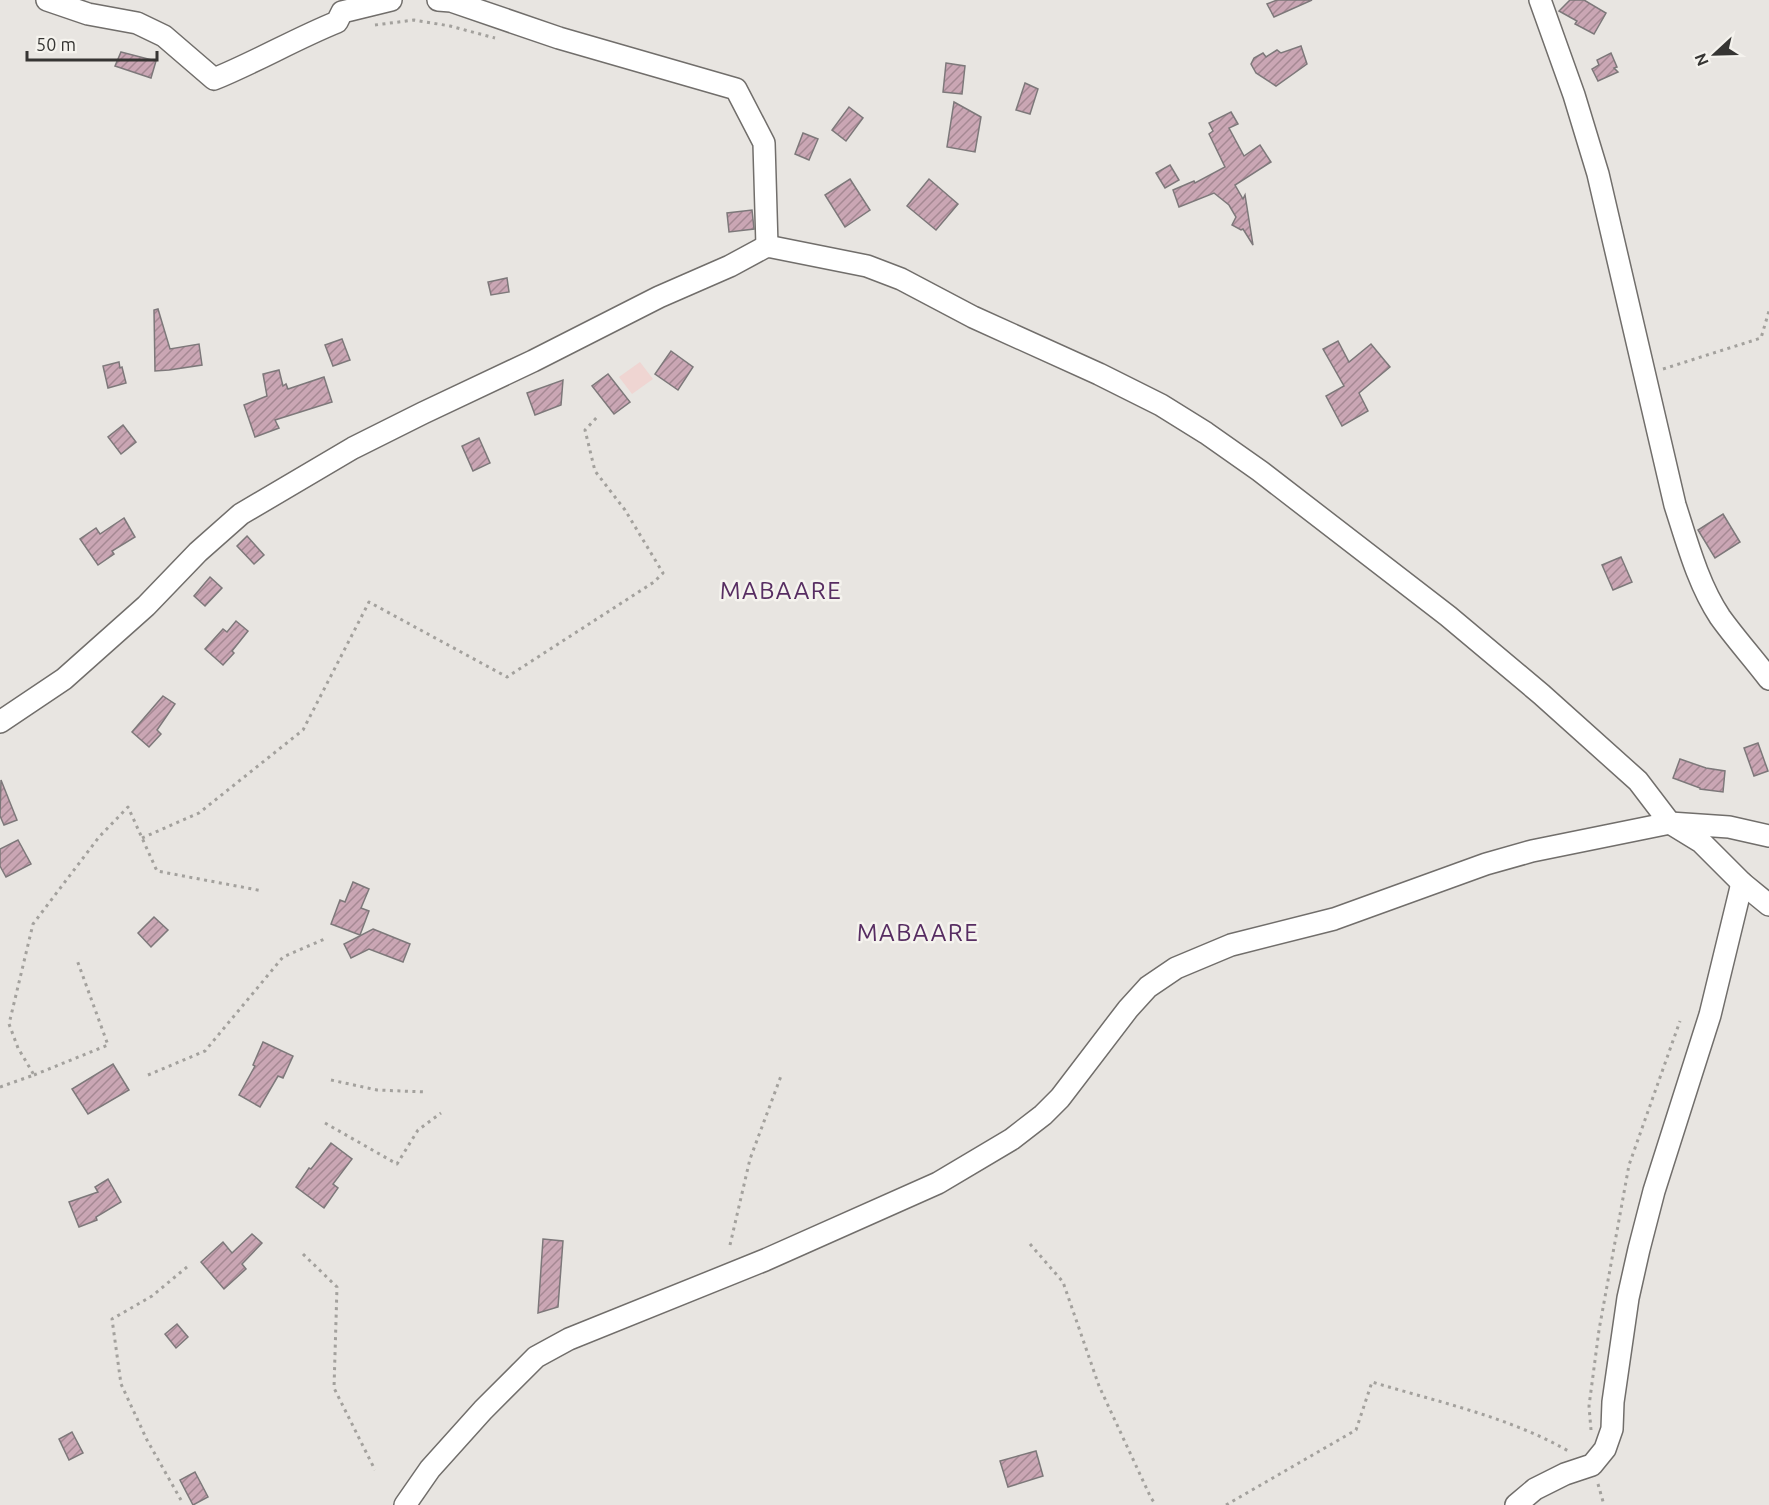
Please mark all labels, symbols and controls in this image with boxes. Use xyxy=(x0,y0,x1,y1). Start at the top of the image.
scale bar xyxy=(27,24,158,62)
north arrow xyxy=(1685,24,1745,84)
text: 50 m xyxy=(36,34,76,54)
text: N xyxy=(1691,51,1712,69)
district label: MABAARE xyxy=(720,577,842,604)
district label: MABAARE xyxy=(857,919,979,946)

